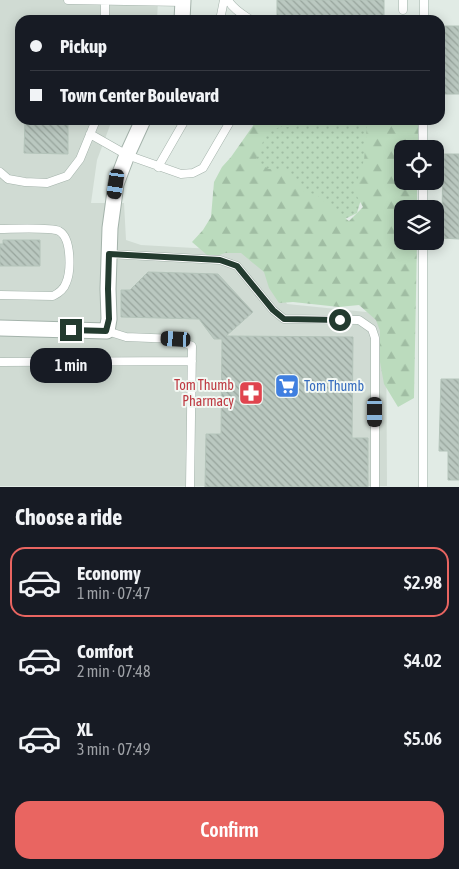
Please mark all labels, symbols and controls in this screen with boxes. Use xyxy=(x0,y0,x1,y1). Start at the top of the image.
text: Pickup xyxy=(60,35,107,57)
text: Town Center Boulevard xyxy=(60,84,219,106)
map controls xyxy=(394,140,444,250)
button: locate xyxy=(394,140,444,190)
car xyxy=(106,168,125,200)
button: layers xyxy=(394,200,444,250)
route start xyxy=(329,309,351,331)
route end xyxy=(60,319,82,341)
car xyxy=(160,331,191,347)
callout: 1 min xyxy=(30,348,112,382)
text: 1 min xyxy=(55,356,87,374)
supermarket icon: Tom Thumb xyxy=(274,373,300,399)
place label: Tom Thumb Pharmacy xyxy=(174,377,234,409)
place label: Tom Thumb xyxy=(304,378,364,394)
pharmacy icon: Tom Thumb Pharmacy xyxy=(238,380,264,406)
car xyxy=(367,397,382,427)
text: Choose a ride xyxy=(15,504,122,530)
icon: car xyxy=(17,560,62,605)
text: Economy xyxy=(77,562,141,584)
text: $2.98 xyxy=(404,571,442,593)
text: 1 min · 07:47 xyxy=(77,584,150,602)
icon: car xyxy=(17,638,62,683)
text: Comfort xyxy=(77,640,133,662)
text: $4.02 xyxy=(404,649,442,671)
text: 2 min · 07:48 xyxy=(77,662,150,680)
icon: car xyxy=(17,716,62,761)
text: XL xyxy=(77,718,93,740)
text: $5.06 xyxy=(404,727,442,749)
text: 3 min · 07:49 xyxy=(77,740,150,758)
button: Confirm xyxy=(15,801,444,859)

